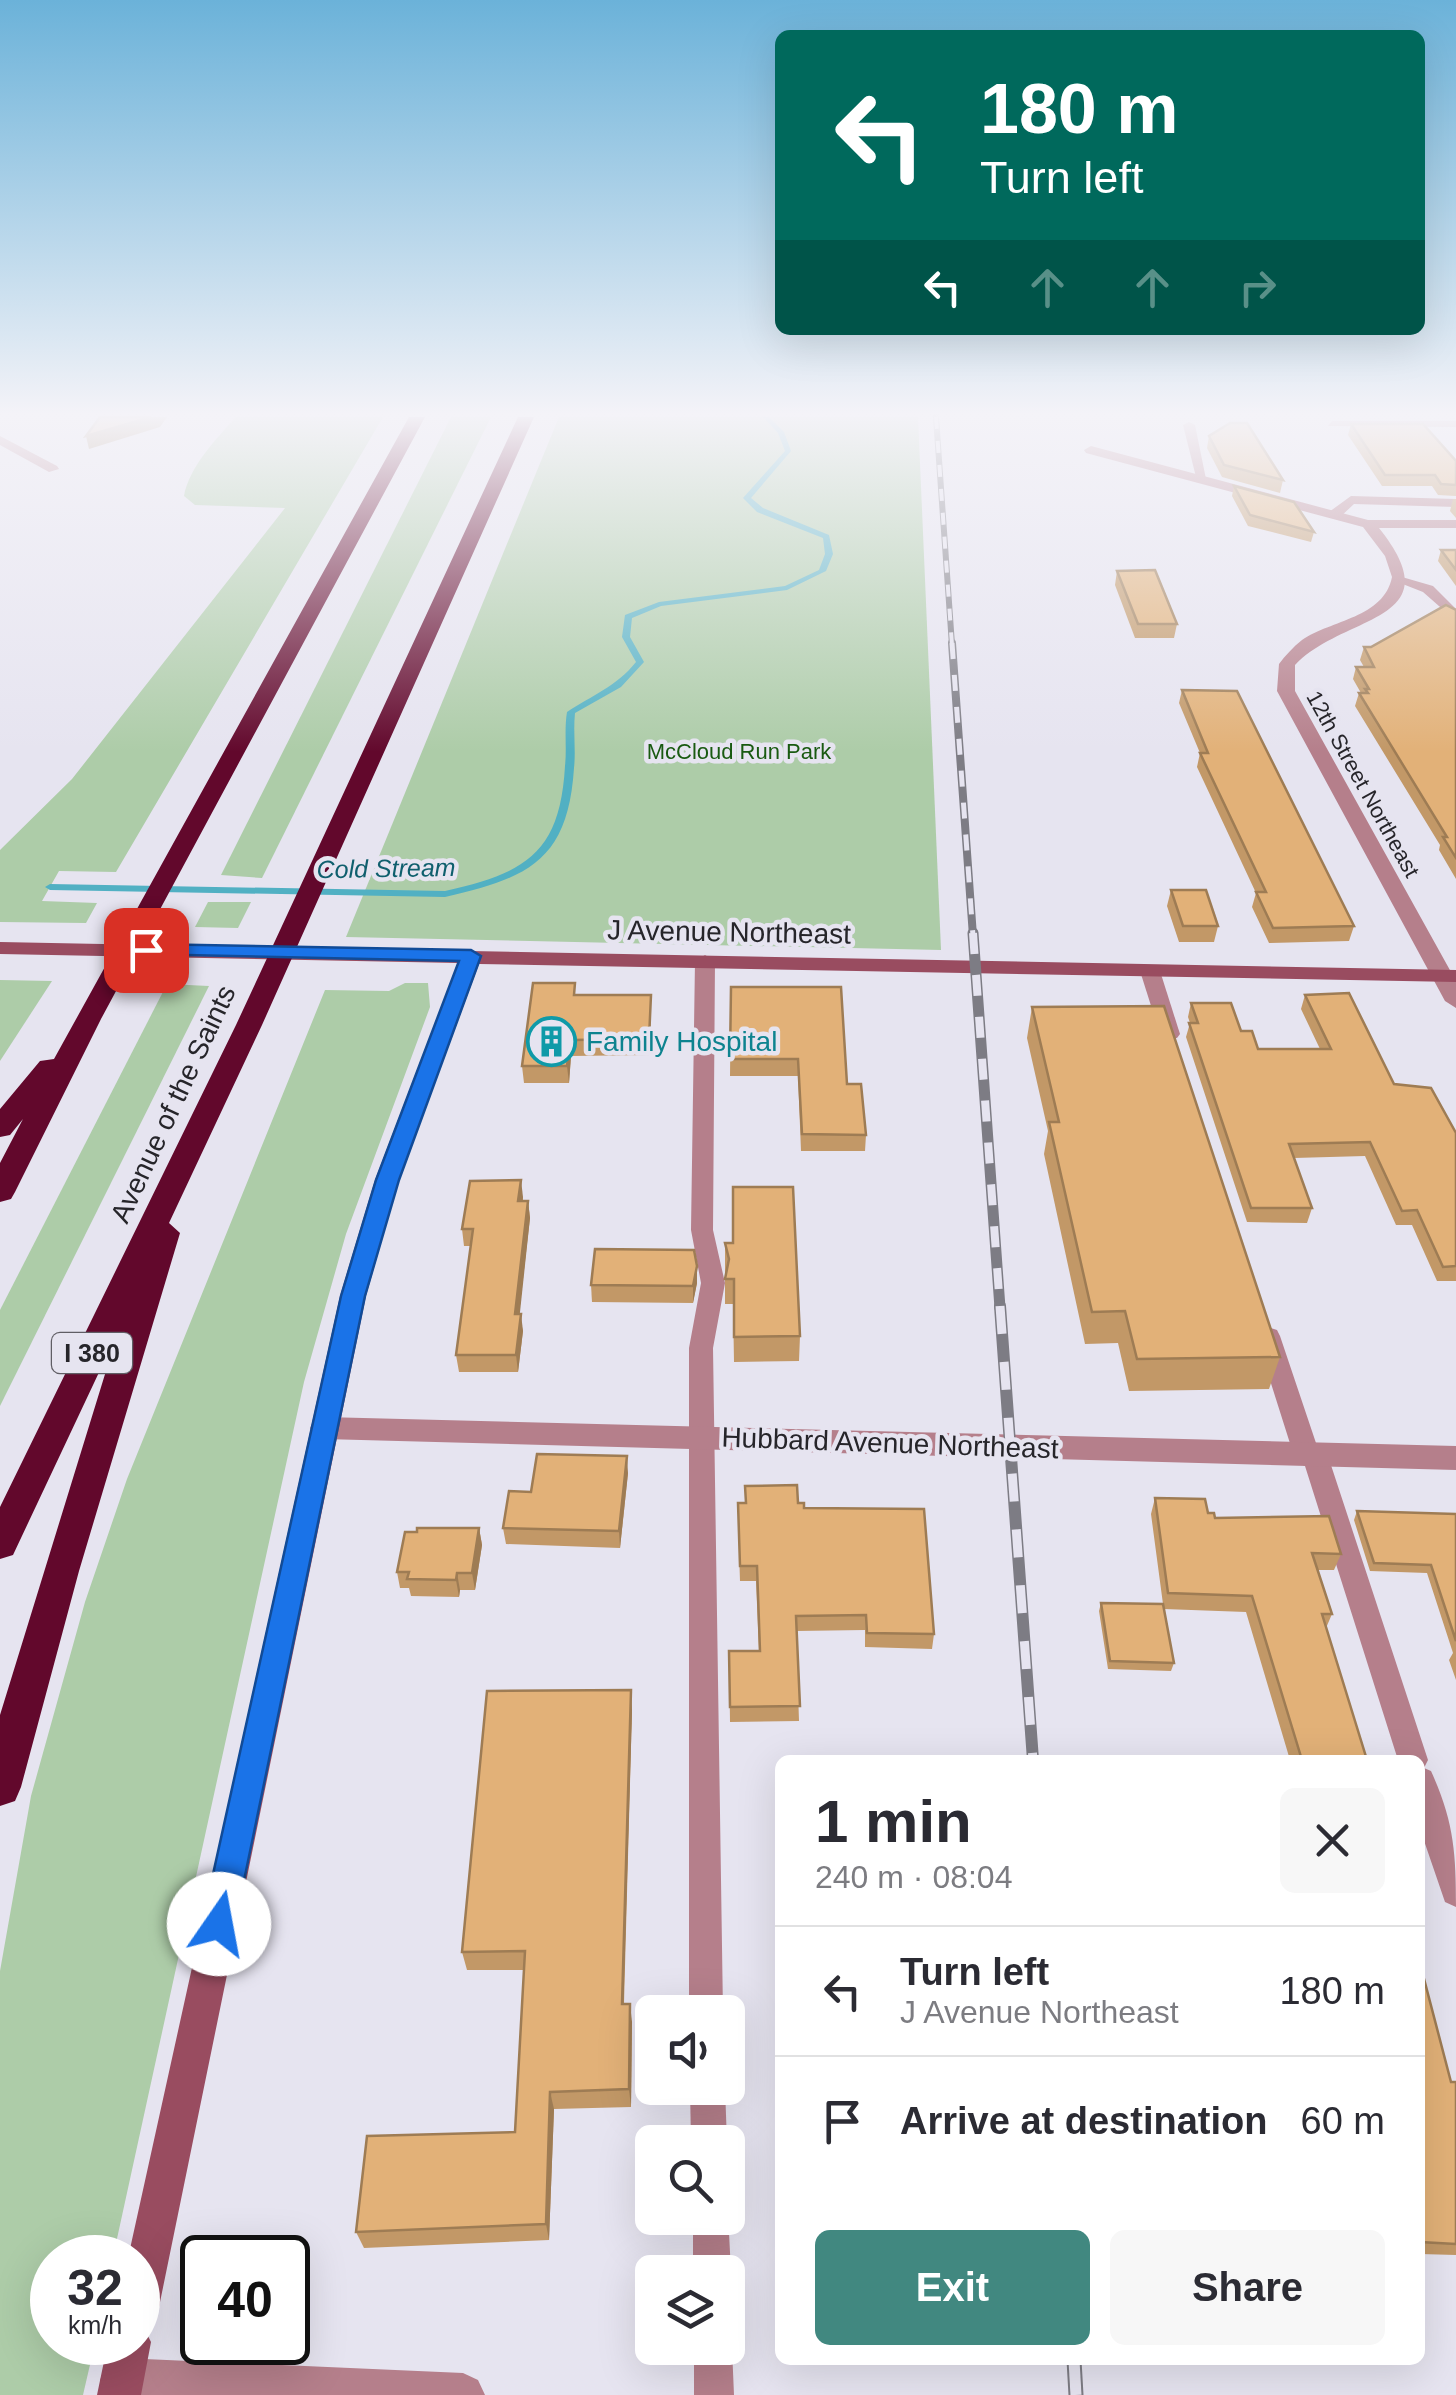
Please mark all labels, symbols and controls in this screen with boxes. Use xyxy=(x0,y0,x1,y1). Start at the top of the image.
icon: left xyxy=(815,70,945,200)
text: 180 m xyxy=(980,70,1178,148)
text: Turn left xyxy=(980,152,1143,203)
icon: left xyxy=(915,260,970,315)
icon: ahead xyxy=(1020,260,1075,315)
icon: ahead xyxy=(1125,260,1180,315)
icon: right xyxy=(1230,260,1285,315)
street label: 12th Street Northeast xyxy=(1301,686,1425,882)
park label: McCloud Run Park xyxy=(647,739,832,764)
water label: Cold Stream xyxy=(316,853,456,883)
pin xyxy=(104,908,189,993)
street label: J Avenue Northeast xyxy=(607,914,851,950)
icon: arrive xyxy=(119,923,174,978)
street label: Avenue of the Saints xyxy=(104,981,242,1227)
building icon: Family Hospital xyxy=(525,1015,577,1067)
place label: Family Hospital xyxy=(586,1026,777,1057)
road number: I 380 xyxy=(52,1333,132,1373)
street label: Hubbard Avenue Northeast xyxy=(721,1422,1059,1464)
text: 1 min xyxy=(815,1788,972,1855)
button: close xyxy=(1280,1788,1385,1893)
text: 240 m · 08:04 xyxy=(815,1859,1012,1895)
position arrow xyxy=(167,1872,271,1976)
text: Turn left xyxy=(900,1951,1049,1993)
icon: left xyxy=(815,1964,870,2019)
text: 180 m xyxy=(1279,1970,1385,2012)
text: J Avenue Northeast xyxy=(900,1994,1179,2030)
map controls xyxy=(635,1995,745,2365)
button: sound xyxy=(635,1995,745,2105)
icon: arrive xyxy=(815,2094,870,2149)
text: Arrive at destination xyxy=(900,2100,1267,2142)
text: 60 m xyxy=(1301,2100,1385,2142)
button: search xyxy=(635,2125,745,2235)
button: Exit xyxy=(815,2230,1090,2345)
button: Share xyxy=(1110,2230,1385,2345)
speed limit sign: 40 xyxy=(180,2235,310,2365)
button: layers xyxy=(635,2255,745,2365)
text: 32 xyxy=(67,2260,123,2316)
text: km/h xyxy=(68,2311,122,2339)

